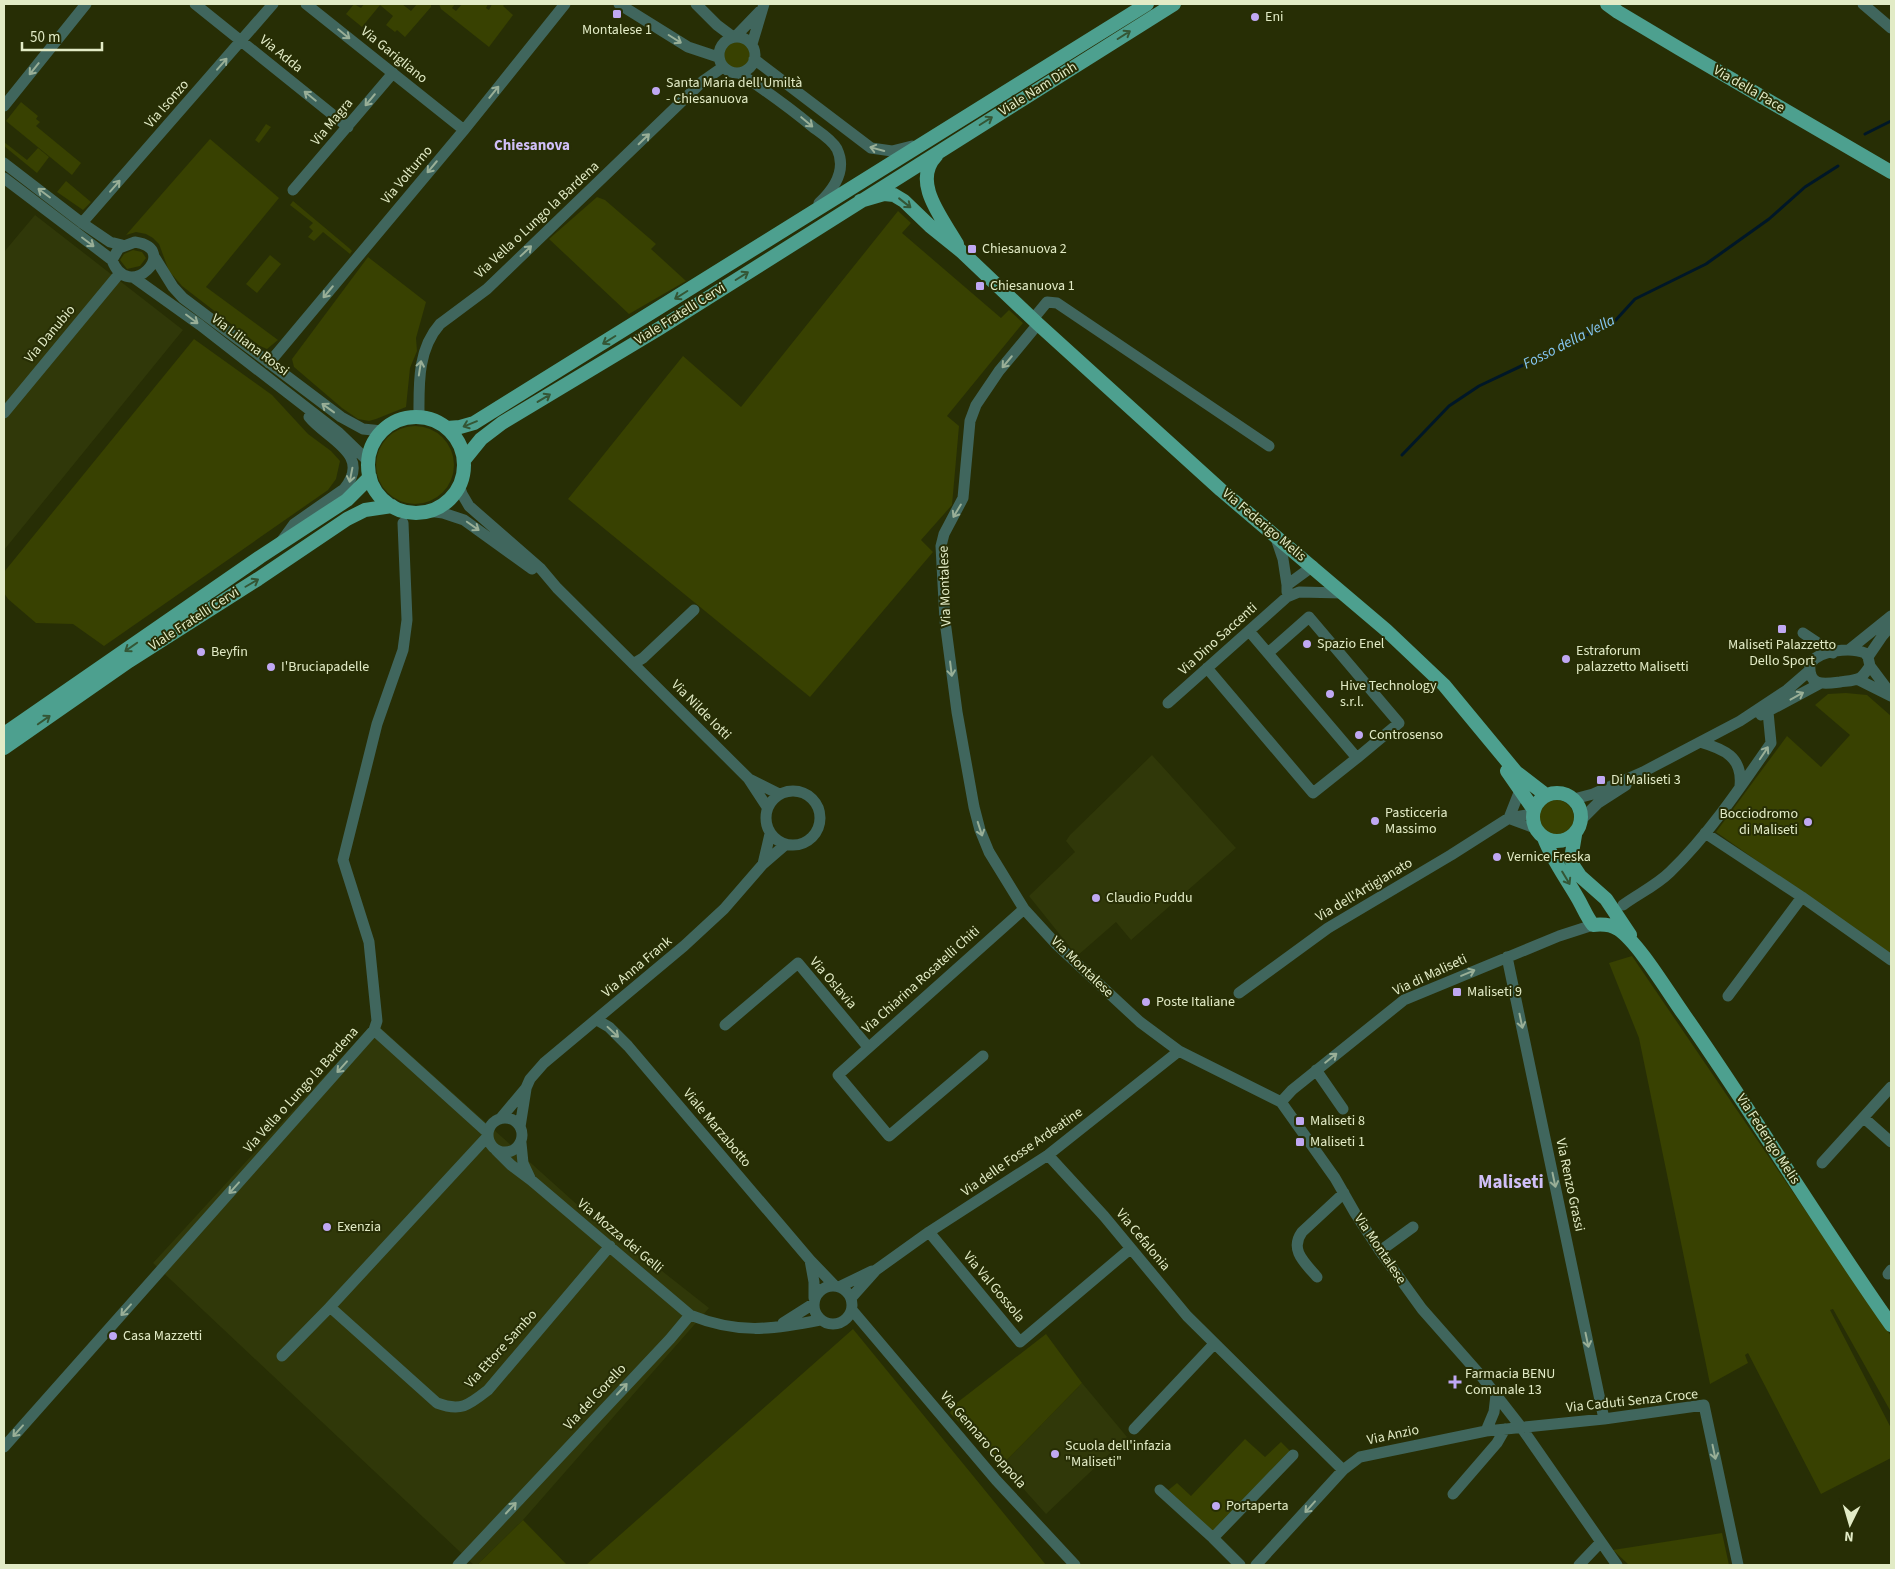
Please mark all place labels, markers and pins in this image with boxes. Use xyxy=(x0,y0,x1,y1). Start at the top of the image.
place label: Eni xyxy=(1265,7,1283,27)
marker: Montalese 1 xyxy=(611,8,623,20)
marker: Eni xyxy=(1249,11,1261,23)
place label: Montalese 1 xyxy=(582,20,652,40)
place label: Santa Maria dell'Umiltà - Chiesanuova xyxy=(666,73,802,109)
marker: Santa Maria dell'Umiltà - Chiesanuova xyxy=(650,85,662,97)
place label: Chiesanuova 2 xyxy=(982,239,1067,259)
marker: Chiesanuova 2 xyxy=(966,243,978,255)
place label: Chiesanuova 1 xyxy=(990,276,1075,296)
marker: Chiesanuova 1 xyxy=(974,280,986,292)
marker: Maliseti Palazzetto Dello Sport xyxy=(1776,623,1788,635)
place label: Spazio Enel xyxy=(1317,634,1385,654)
place label: Maliseti Palazzetto Dello Sport xyxy=(1728,635,1836,671)
marker: Spazio Enel xyxy=(1301,638,1313,650)
place label: Estraforum palazzetto Malisetti xyxy=(1576,641,1689,677)
place label: Beyfin xyxy=(211,642,248,662)
marker: Beyfin xyxy=(195,646,207,658)
marker: Estraforum palazzetto Malisetti xyxy=(1560,653,1572,665)
place label: I'Bruciapadelle xyxy=(281,657,369,677)
marker: I'Bruciapadelle xyxy=(265,661,277,673)
place label: Hive Technology s.r.l. xyxy=(1340,676,1437,712)
marker: Hive Technology s.r.l. xyxy=(1324,688,1336,700)
place label: Controsenso xyxy=(1369,725,1443,745)
marker: Controsenso xyxy=(1353,729,1365,741)
place label: Di Maliseti 3 xyxy=(1611,770,1681,790)
marker: Di Maliseti 3 xyxy=(1595,774,1607,786)
place label: Pasticceria Massimo xyxy=(1385,803,1448,839)
place label: Bocciodromo di Maliseti xyxy=(1719,804,1798,840)
marker: Pasticceria Massimo xyxy=(1369,815,1381,827)
marker: Bocciodromo di Maliseti xyxy=(1802,816,1814,828)
place label: Vernice Freska xyxy=(1507,847,1591,867)
marker: Vernice Freska xyxy=(1491,851,1503,863)
place label: Claudio Puddu xyxy=(1106,888,1193,908)
marker: Claudio Puddu xyxy=(1090,892,1102,904)
place label: Maliseti 9 xyxy=(1467,982,1522,1002)
marker: Maliseti 9 xyxy=(1451,986,1463,998)
place label: Poste Italiane xyxy=(1156,992,1235,1012)
marker: Poste Italiane xyxy=(1140,996,1152,1008)
place label: Maliseti 8 xyxy=(1310,1111,1365,1131)
marker: Maliseti 8 xyxy=(1294,1115,1306,1127)
place label: Maliseti 1 xyxy=(1310,1132,1365,1152)
marker: Maliseti 1 xyxy=(1294,1136,1306,1148)
place label: Exenzia xyxy=(337,1217,381,1237)
marker: Exenzia xyxy=(321,1221,333,1233)
place label: Casa Mazzetti xyxy=(123,1326,202,1346)
marker: Casa Mazzetti xyxy=(107,1330,119,1342)
place label: Farmacia BENU Comunale 13 xyxy=(1465,1364,1555,1400)
marker: Farmacia BENU Comunale 13 xyxy=(1449,1376,1461,1388)
place label: Scuola dell'infazia "Maliseti" xyxy=(1065,1436,1171,1472)
marker: Scuola dell'infazia "Maliseti" xyxy=(1049,1448,1061,1460)
place label: Portaperta xyxy=(1226,1496,1289,1516)
marker: Portaperta xyxy=(1210,1500,1222,1512)

